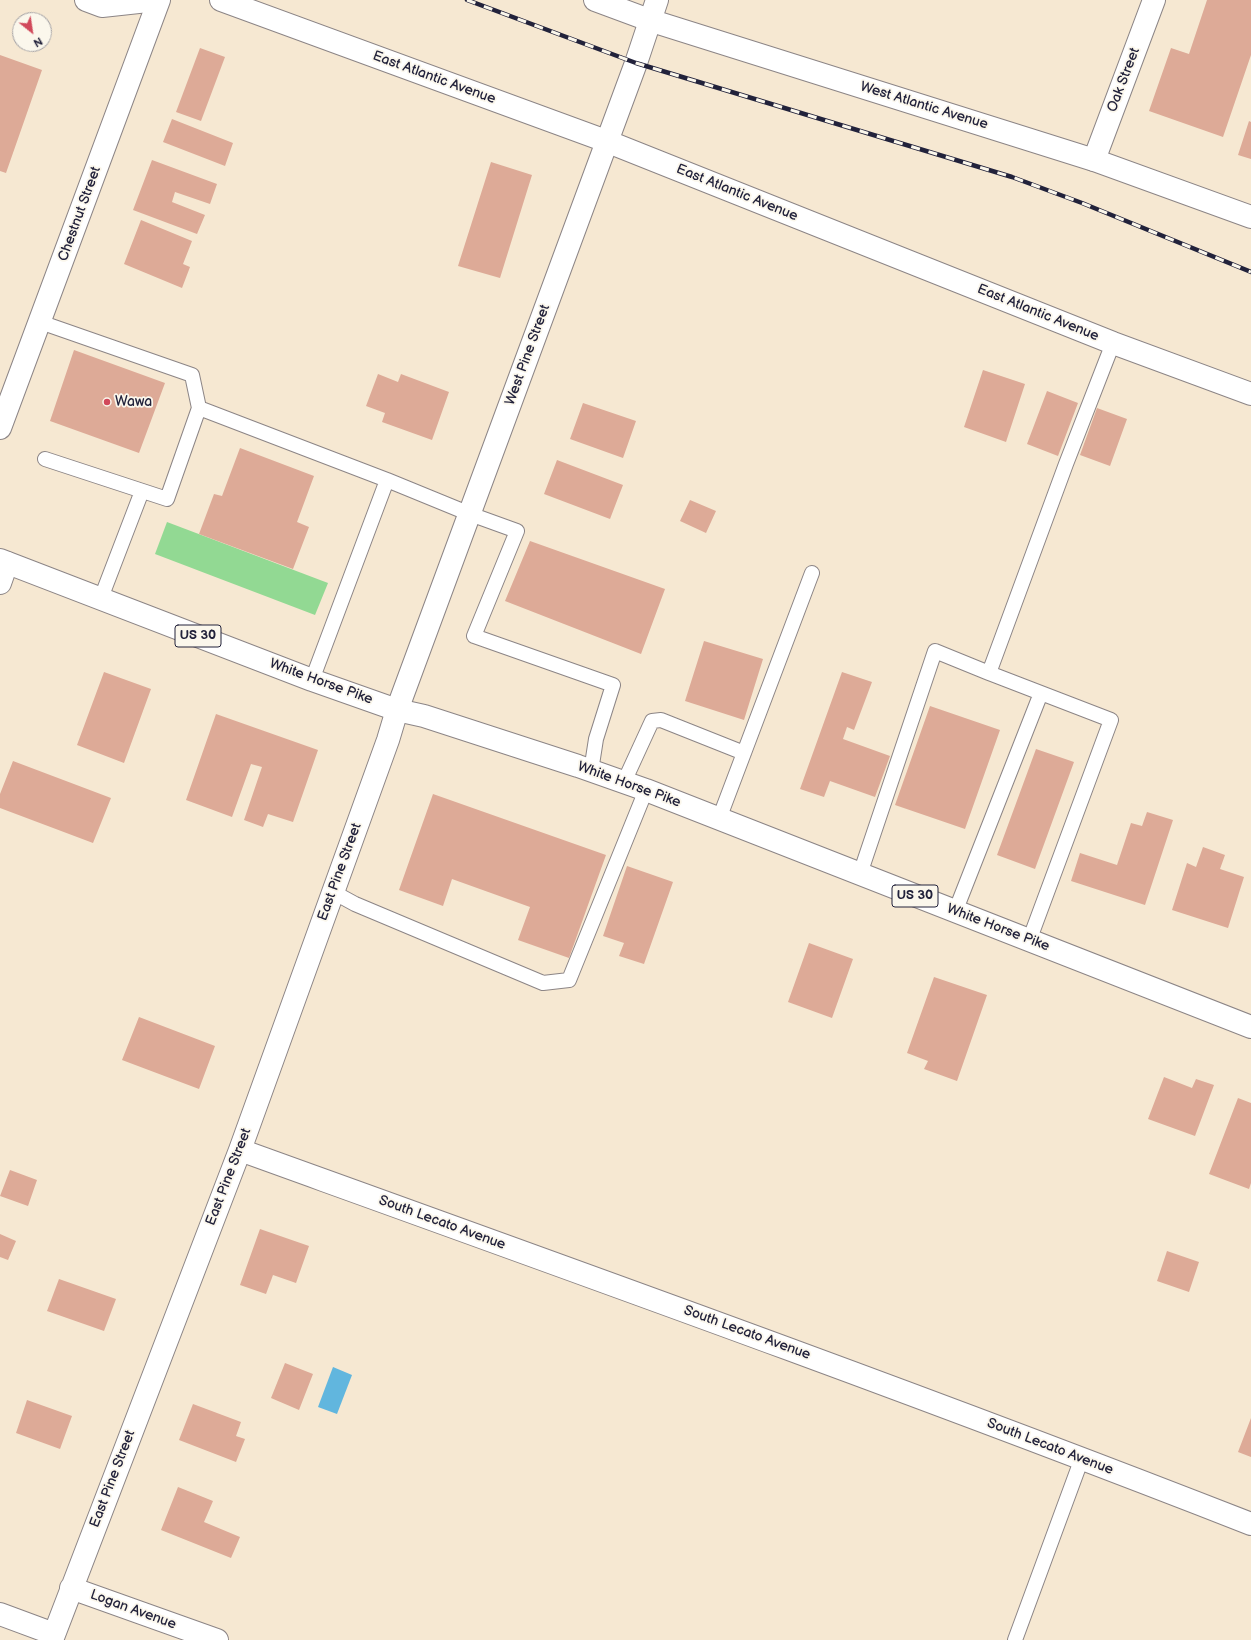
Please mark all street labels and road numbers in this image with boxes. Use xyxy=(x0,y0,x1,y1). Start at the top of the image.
street label: Oak Street xyxy=(1104,45,1144,115)
street label: East Atlantic Avenue xyxy=(370,48,498,108)
street label: West Atlantic Avenue xyxy=(858,79,990,133)
street label: East Atlantic Avenue xyxy=(674,161,800,225)
street label: Chestnut Street xyxy=(55,164,105,264)
street label: East Atlantic Avenue xyxy=(975,281,1101,345)
street label: West Pine Street xyxy=(502,302,554,408)
road number: US 30 xyxy=(175,625,221,647)
street label: White Horse Pike xyxy=(267,656,375,708)
street label: White Horse Pike xyxy=(575,759,683,811)
street label: East Pine Street xyxy=(315,821,365,923)
road number: US 30 xyxy=(892,885,938,907)
street label: White Horse Pike xyxy=(944,901,1052,955)
street label: East Pine Street xyxy=(203,1126,255,1228)
street label: South Lecato Avenue xyxy=(376,1192,508,1254)
street label: South Lecato Avenue xyxy=(681,1302,813,1364)
street label: South Lecato Avenue xyxy=(985,1415,1115,1479)
street label: East Pine Street xyxy=(87,1428,139,1530)
street label: Logan Avenue xyxy=(88,1587,178,1633)

